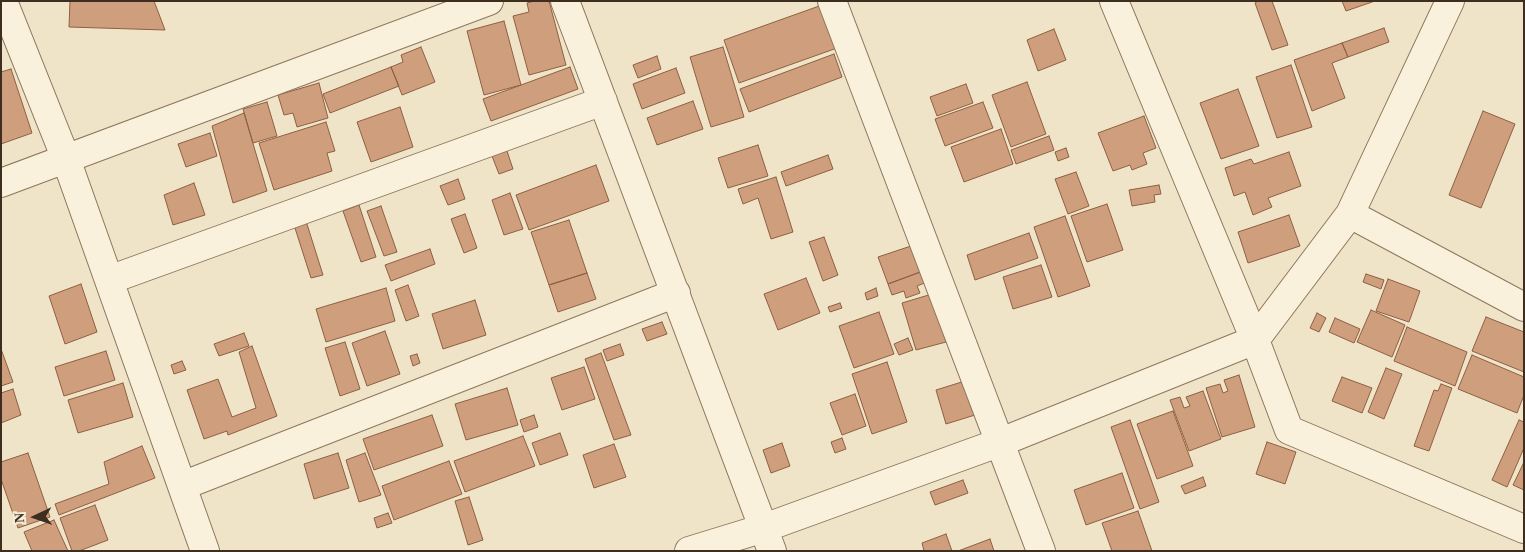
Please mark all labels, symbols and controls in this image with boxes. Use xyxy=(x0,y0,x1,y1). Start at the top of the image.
north arrow xyxy=(10,492,60,542)
text: N xyxy=(12,512,27,523)

